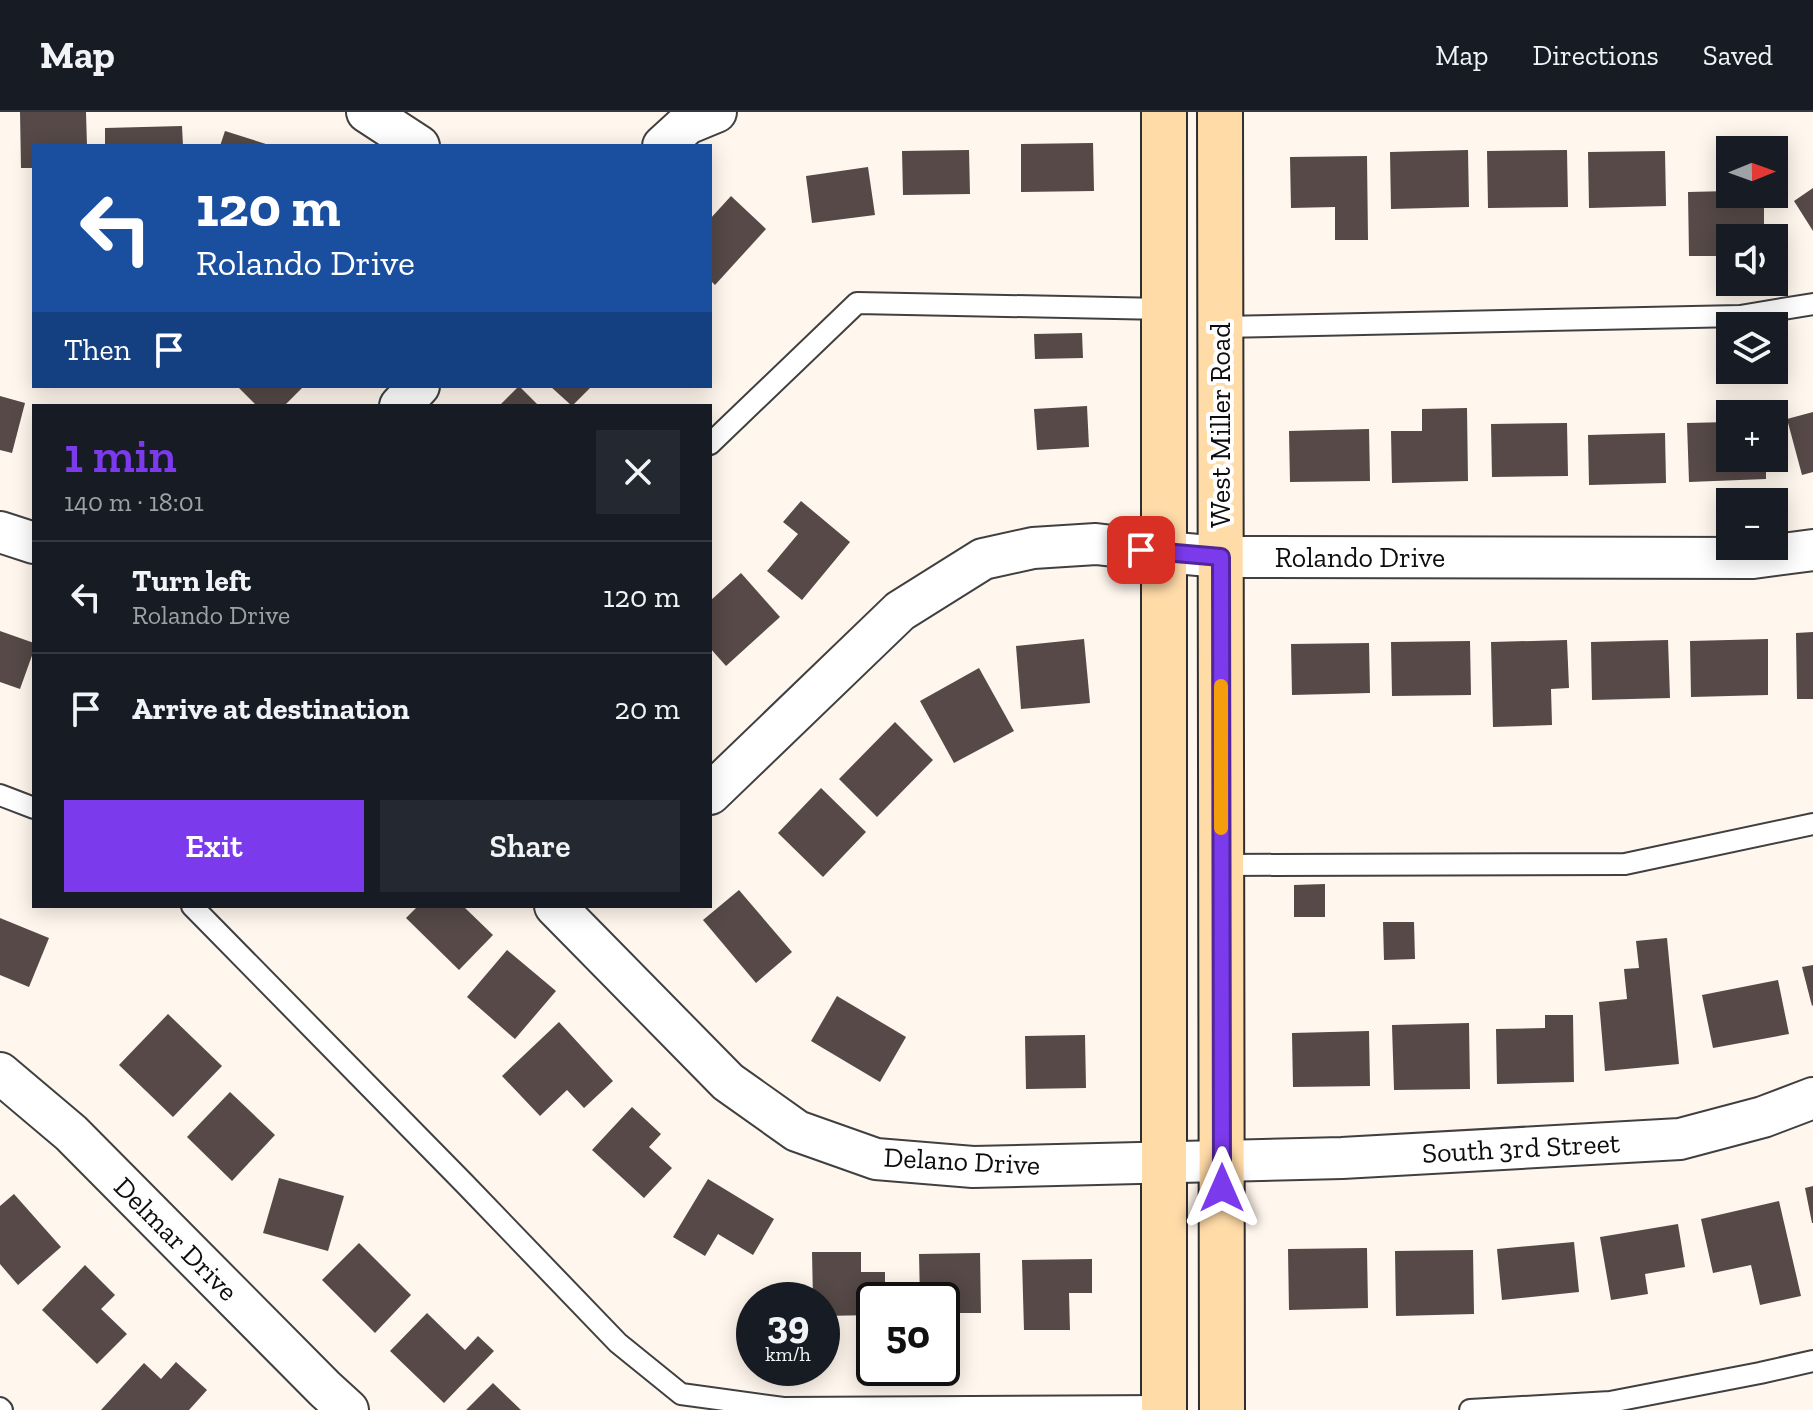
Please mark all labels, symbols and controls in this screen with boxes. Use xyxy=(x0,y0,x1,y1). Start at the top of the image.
text: Map xyxy=(40,32,115,78)
text: Map xyxy=(1435,39,1488,72)
text: Directions xyxy=(1532,39,1659,72)
text: Saved xyxy=(1703,39,1773,72)
north arrow xyxy=(1716,136,1788,208)
map controls xyxy=(1716,136,1788,560)
text: 120 m xyxy=(196,173,340,240)
icon: left xyxy=(64,176,168,280)
button: sound xyxy=(1716,224,1788,296)
text: Rolando Drive xyxy=(196,241,415,284)
button: layers xyxy=(1716,312,1788,384)
street label: West Miller Road xyxy=(1204,322,1237,528)
icon: arrive xyxy=(147,328,191,372)
text: Then xyxy=(64,332,131,368)
button: + xyxy=(1716,400,1788,472)
text: 1 min xyxy=(64,427,177,484)
button: close xyxy=(596,430,680,514)
text: 140 m · 18:01 xyxy=(64,486,204,518)
button: − xyxy=(1716,488,1788,560)
pin xyxy=(1107,516,1175,584)
icon: arrive xyxy=(1119,528,1163,572)
street label: Rolando Drive xyxy=(1275,541,1445,574)
text: Turn left xyxy=(132,563,251,599)
icon: left xyxy=(64,575,108,619)
text: 120 m xyxy=(603,579,680,615)
text: Rolando Drive xyxy=(132,599,290,631)
icon: arrive xyxy=(64,687,108,731)
text: Arrive at destination xyxy=(132,691,409,727)
text: 20 m xyxy=(615,691,680,727)
button: Exit xyxy=(64,800,364,892)
button: Share xyxy=(380,800,680,892)
street label: South 3rd Street xyxy=(1421,1126,1621,1170)
street label: Delano Drive xyxy=(883,1140,1041,1182)
position arrow xyxy=(1180,1146,1264,1230)
street label: Delmar Drive xyxy=(107,1170,245,1308)
speed limit sign: 50 xyxy=(856,1282,960,1386)
text: 39 xyxy=(767,1300,809,1348)
text: km/h xyxy=(765,1342,811,1366)

